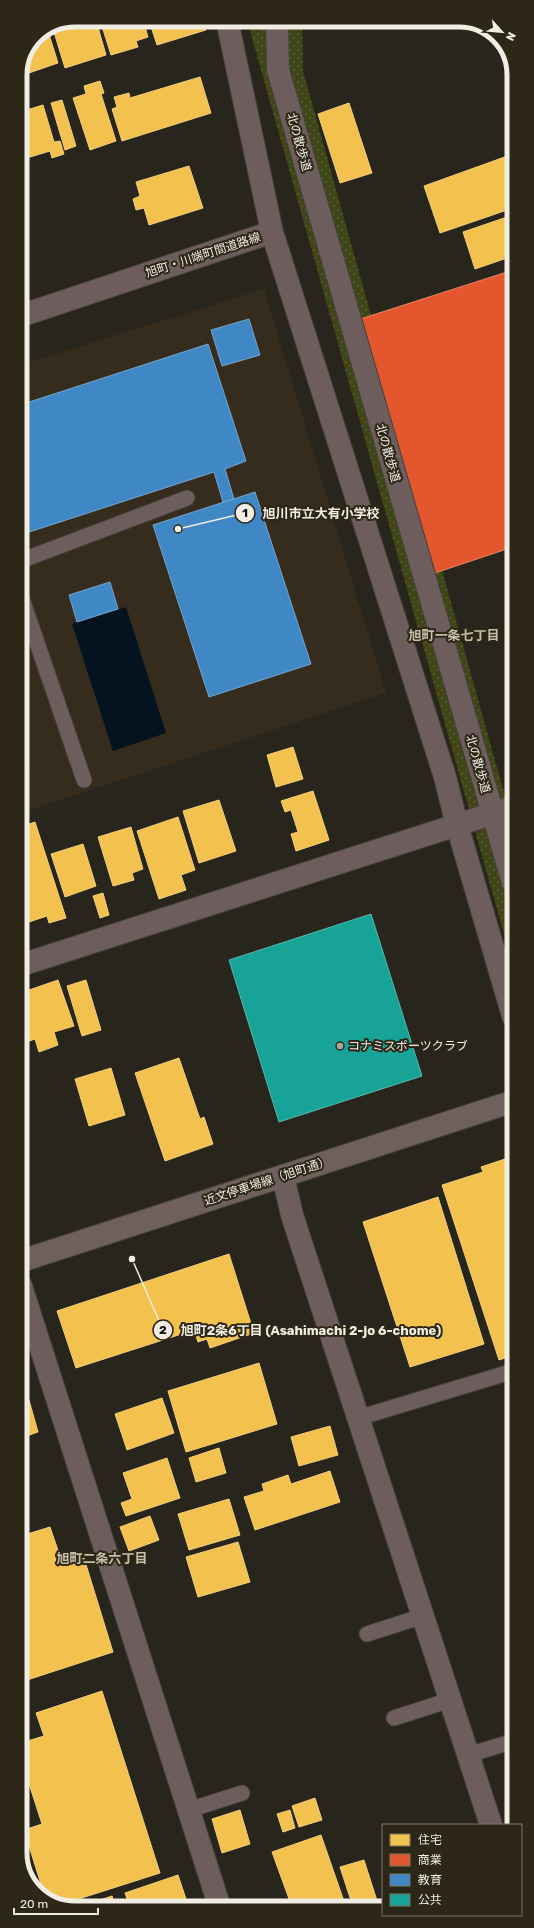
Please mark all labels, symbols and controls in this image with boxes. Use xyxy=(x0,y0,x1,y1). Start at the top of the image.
north arrow xyxy=(482,12,522,52)
text: N xyxy=(503,30,518,43)
street label: 北の散歩道 xyxy=(284,111,314,173)
street label: 旭町・川端町間道路線 xyxy=(144,230,262,280)
street label: 北の散歩道 xyxy=(373,422,403,484)
callout: 旭川市立大有小学校 xyxy=(235,501,388,526)
text: 1 xyxy=(242,506,248,520)
text: 旭川市立大有小学校 xyxy=(262,506,380,521)
district label: 旭町一条七丁目 xyxy=(408,628,500,643)
street label: 北の散歩道 xyxy=(463,733,493,795)
place label: コナミスポーツクラブ xyxy=(348,1039,468,1053)
marker: コナミスポーツクラブ xyxy=(335,1041,345,1051)
street label: 近文停車場線（旭町通） xyxy=(202,1154,332,1208)
callout: 旭町2条6丁目 (Asahimachi 2-jo 6-chome) xyxy=(153,1318,449,1343)
text: 2 xyxy=(159,1323,167,1337)
text: 旭町2条6丁目 (Asahimachi 2-jo 6-chome) xyxy=(181,1323,441,1338)
district label: 旭町二条六丁目 xyxy=(56,1551,148,1566)
legend xyxy=(382,1824,522,1916)
text: 住宅 xyxy=(418,1833,442,1847)
text: 商業 xyxy=(418,1853,442,1867)
text: 教育 xyxy=(418,1873,442,1887)
scale bar xyxy=(14,1890,98,1916)
text: 公共 xyxy=(418,1893,442,1907)
text: 20 m xyxy=(20,1897,48,1911)

